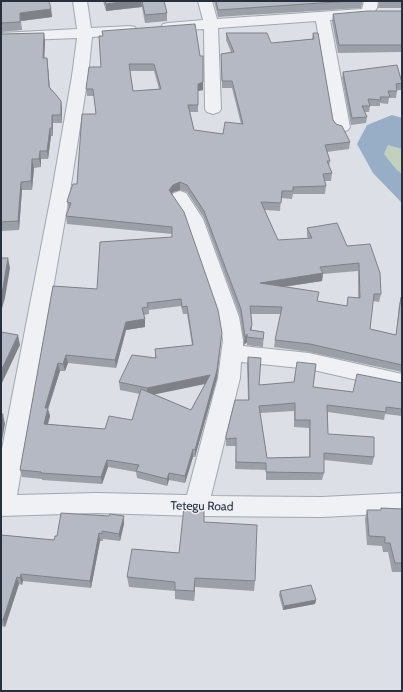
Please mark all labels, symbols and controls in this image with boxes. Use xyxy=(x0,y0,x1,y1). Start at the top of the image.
street label: Tetegu Road xyxy=(171,497,234,514)

